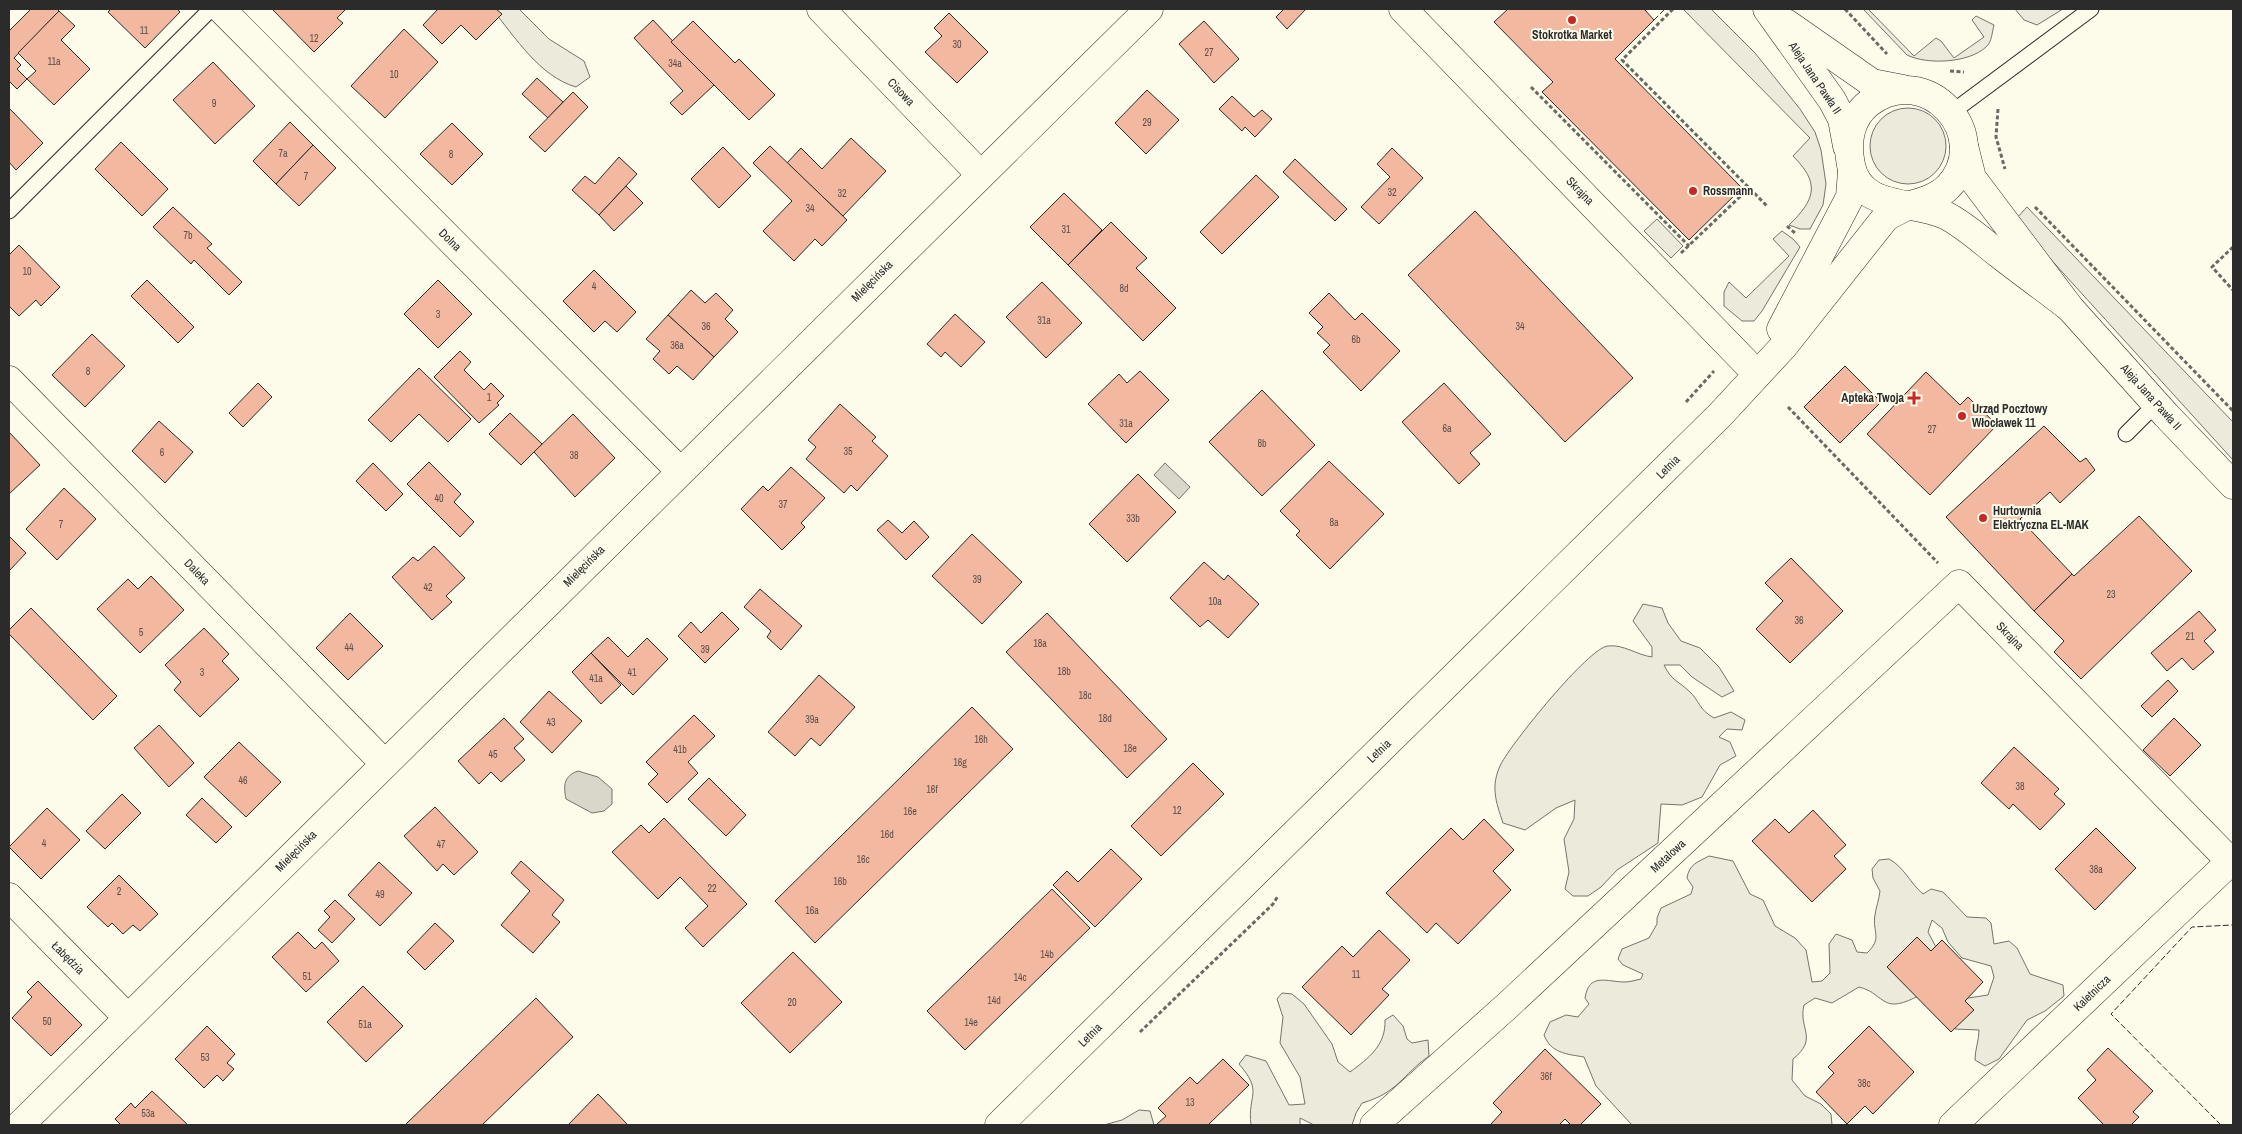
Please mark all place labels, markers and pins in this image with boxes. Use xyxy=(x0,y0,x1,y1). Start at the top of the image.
marker: Stokrotka Market xyxy=(1566,14,1578,26)
place label: Stokrotka Market xyxy=(1532,27,1613,43)
place label: Rossmann xyxy=(1703,183,1753,199)
marker: Rossmann xyxy=(1687,185,1699,197)
place label: Apteka Twoja xyxy=(1841,390,1905,406)
marker: Apteka Twoja xyxy=(1908,392,1920,404)
place label: Urząd Pocztowy Włocławek 11 xyxy=(1972,401,2048,431)
marker: Urząd Pocztowy Włocławek 11 xyxy=(1956,410,1968,422)
place label: Hurtownia Elektryczna EL-MAK xyxy=(1993,503,2090,533)
marker: Hurtownia Elektryczna EL-MAK xyxy=(1977,512,1989,524)

